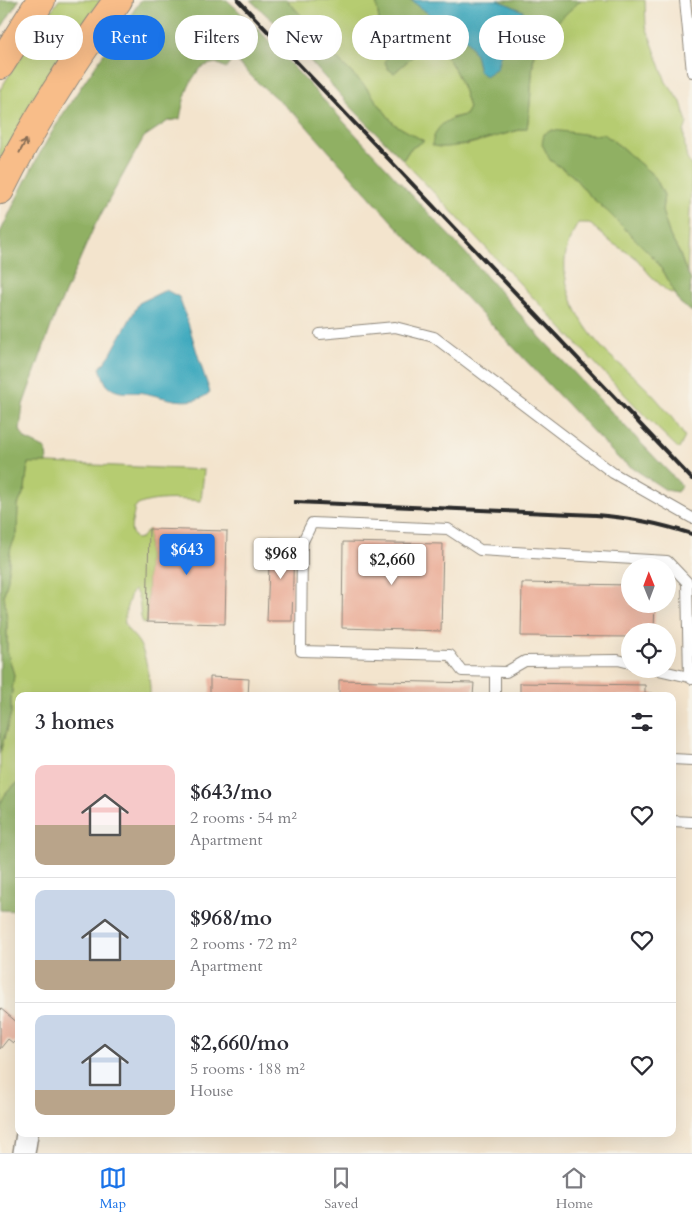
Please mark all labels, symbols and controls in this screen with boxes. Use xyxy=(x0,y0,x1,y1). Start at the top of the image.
chip: Buy xyxy=(15,15,83,60)
chip: Rent xyxy=(93,15,165,60)
chip: Filters xyxy=(175,15,258,60)
chip: New xyxy=(268,15,342,60)
chip: Apartment xyxy=(352,15,469,60)
chip: House xyxy=(479,15,564,60)
one-way arrow xyxy=(18,139,28,154)
pin: $643 xyxy=(157,534,217,576)
pin: $968 xyxy=(251,538,311,580)
text: $643 xyxy=(171,539,203,561)
text: $968 xyxy=(265,543,297,565)
pin: $2,660 xyxy=(351,544,433,586)
text: $2,660 xyxy=(369,549,415,571)
north arrow xyxy=(621,558,676,612)
map controls xyxy=(621,558,676,678)
button: locate xyxy=(621,623,676,678)
text: 3 homes xyxy=(35,708,114,737)
icon: filters xyxy=(628,708,656,736)
text: $643/mo xyxy=(190,778,272,807)
icon: home xyxy=(75,785,135,845)
icon: heart xyxy=(628,801,656,829)
text: 2 rooms · 54 m² xyxy=(190,807,297,829)
text: Apartment xyxy=(190,829,263,851)
text: $968/mo xyxy=(190,904,272,933)
icon: home xyxy=(75,910,135,970)
icon: heart xyxy=(628,926,656,954)
text: 2 rooms · 72 m² xyxy=(190,933,297,955)
text: Apartment xyxy=(190,955,263,977)
text: $2,660/mo xyxy=(190,1029,289,1058)
icon: home xyxy=(75,1035,135,1095)
icon: heart xyxy=(628,1051,656,1079)
text: 5 rooms · 188 m² xyxy=(190,1058,305,1080)
text: House xyxy=(190,1080,233,1102)
tab: Map xyxy=(99,1164,127,1213)
tab: Saved xyxy=(324,1164,358,1213)
tab: Home xyxy=(556,1164,593,1213)

